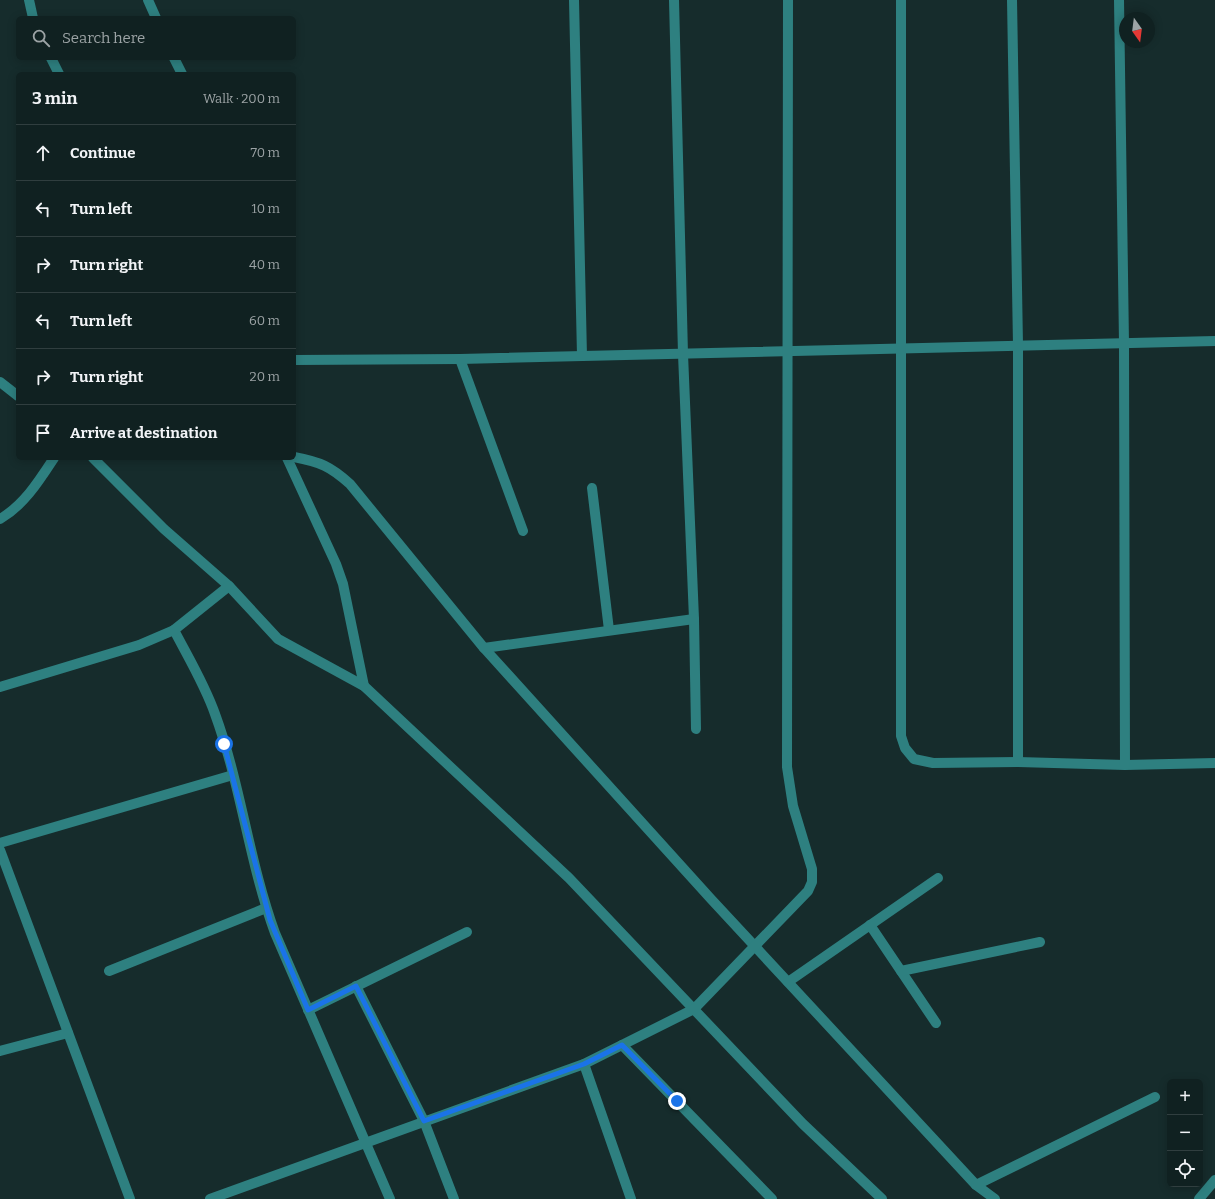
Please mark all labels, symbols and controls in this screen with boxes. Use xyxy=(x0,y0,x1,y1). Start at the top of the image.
north arrow xyxy=(1119,12,1155,48)
search box xyxy=(16,16,296,60)
icon: search xyxy=(30,27,52,49)
text: Search here xyxy=(62,29,145,47)
text: 3 min xyxy=(32,88,77,109)
text: Walk · 200 m xyxy=(203,91,280,106)
icon: ahead xyxy=(32,142,54,164)
text: Continue xyxy=(70,144,136,162)
text: 70 m xyxy=(250,145,280,160)
icon: left xyxy=(32,198,54,220)
text: Turn left xyxy=(70,200,132,218)
text: 10 m xyxy=(251,201,280,216)
icon: right xyxy=(32,254,54,276)
text: Turn right xyxy=(70,256,143,274)
text: 40 m xyxy=(249,257,280,272)
icon: left xyxy=(32,310,54,332)
text: Turn left xyxy=(70,312,132,330)
text: 60 m xyxy=(249,313,280,328)
icon: right xyxy=(32,366,54,388)
text: Turn right xyxy=(70,368,143,386)
text: 20 m xyxy=(250,369,280,384)
icon: arrive xyxy=(32,422,54,444)
text: Arrive at destination xyxy=(70,424,217,442)
route start xyxy=(215,735,233,753)
map controls xyxy=(1167,1079,1203,1187)
button: + xyxy=(1167,1079,1203,1115)
route end xyxy=(668,1092,686,1110)
button: − xyxy=(1167,1115,1203,1151)
button: locate xyxy=(1167,1151,1203,1187)

